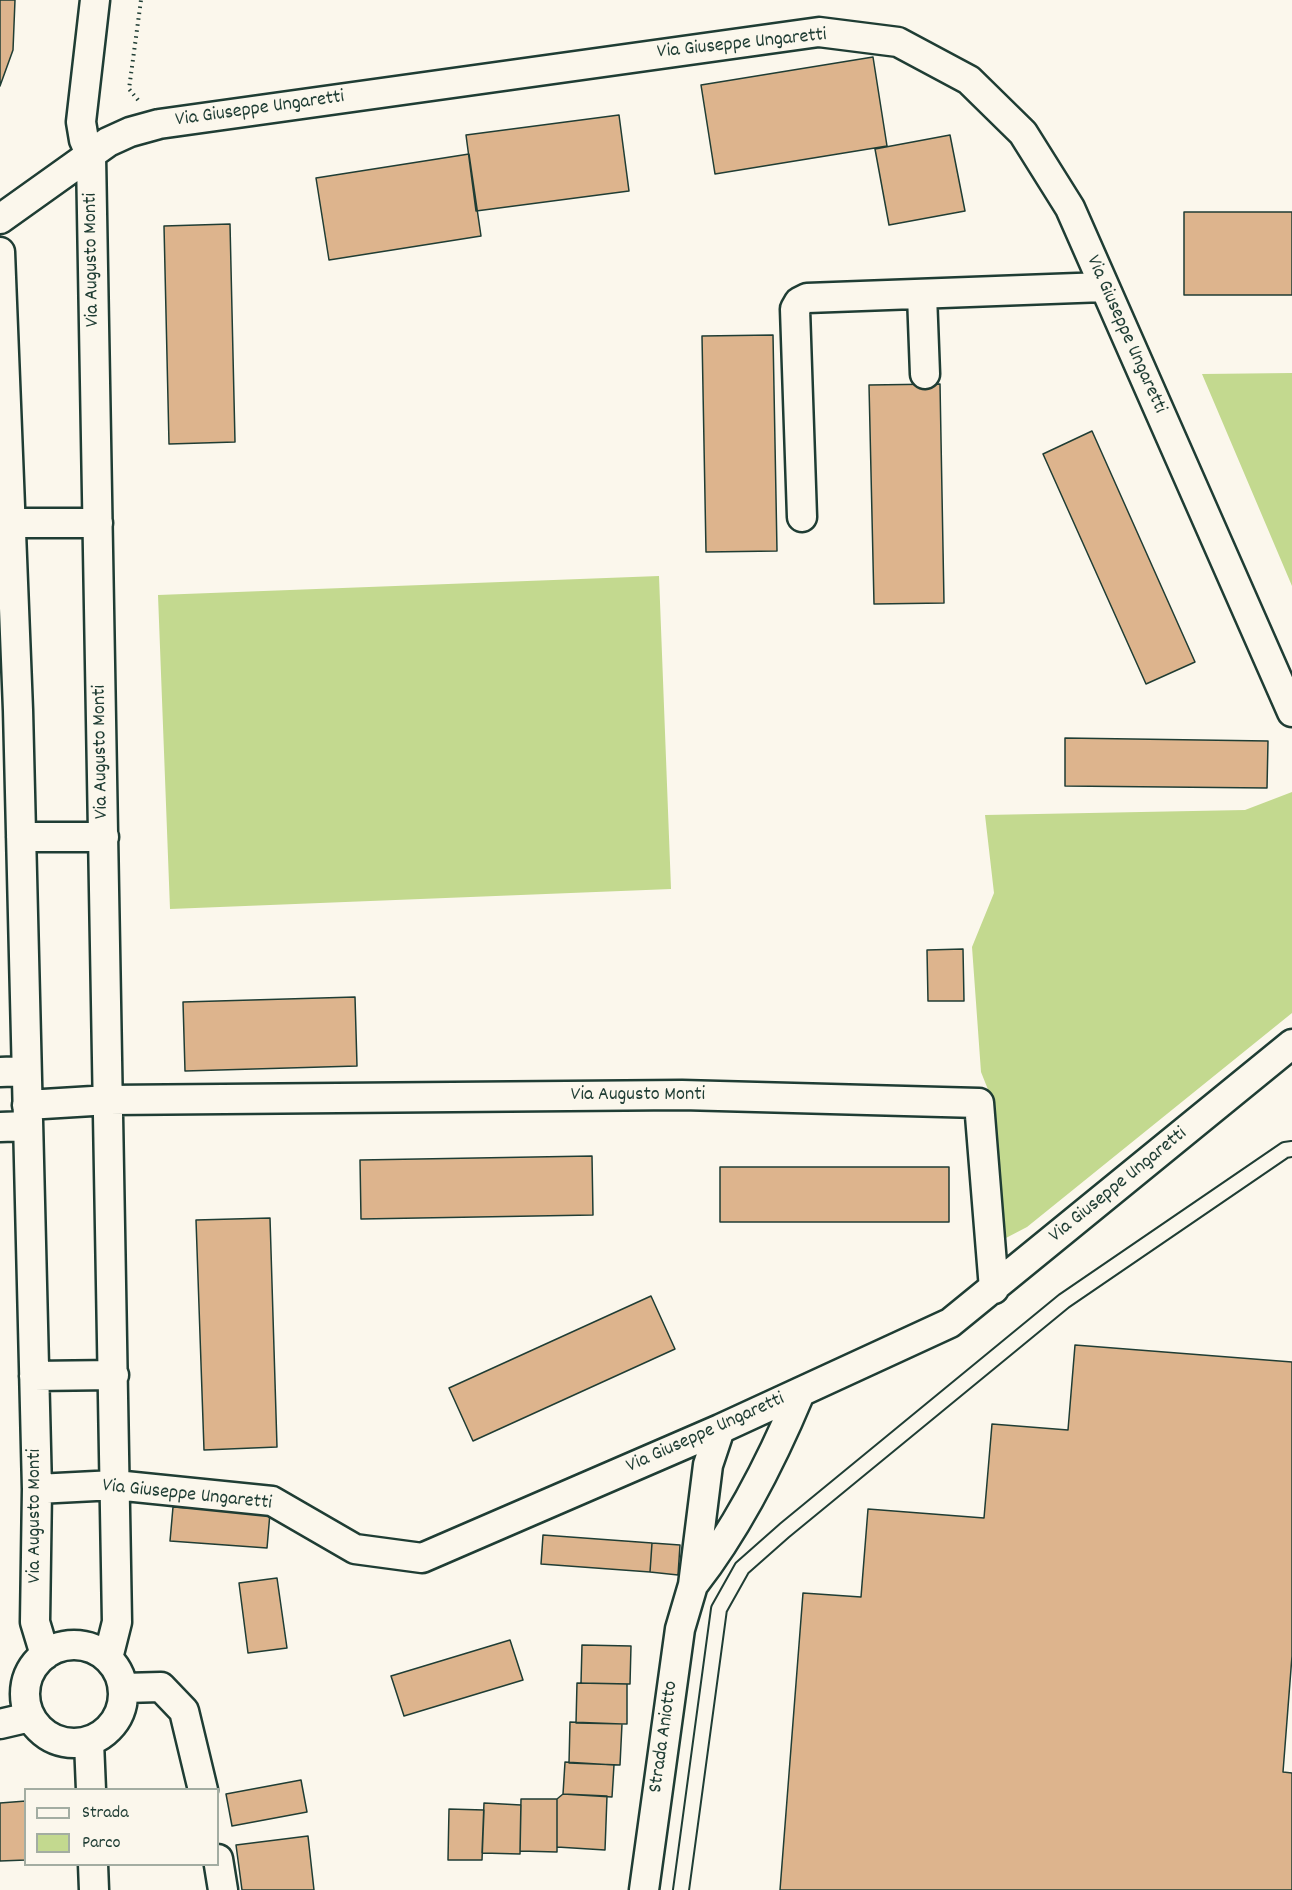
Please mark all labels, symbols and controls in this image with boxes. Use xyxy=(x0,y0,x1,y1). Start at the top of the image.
street label: Via Giuseppe Ungaretti xyxy=(656,24,828,66)
street label: Via Giuseppe Ungaretti xyxy=(174,86,346,134)
street label: Via Augusto Monti xyxy=(80,193,106,327)
street label: Via Giuseppe Ungaretti xyxy=(1079,252,1171,418)
street label: Via Augusto Monti xyxy=(89,685,115,819)
street label: Via Augusto Monti xyxy=(571,1084,705,1108)
street label: Via Giuseppe Ungaretti xyxy=(1045,1123,1193,1249)
street label: Via Giuseppe Ungaretti xyxy=(623,1388,789,1480)
street label: Via Augusto Monti xyxy=(24,1449,48,1583)
street label: Via Giuseppe Ungaretti xyxy=(101,1475,273,1517)
street label: Strada Aniotto xyxy=(645,1680,685,1794)
legend xyxy=(24,1788,219,1866)
text: Strada xyxy=(82,1801,129,1826)
text: Parco xyxy=(82,1831,121,1856)

